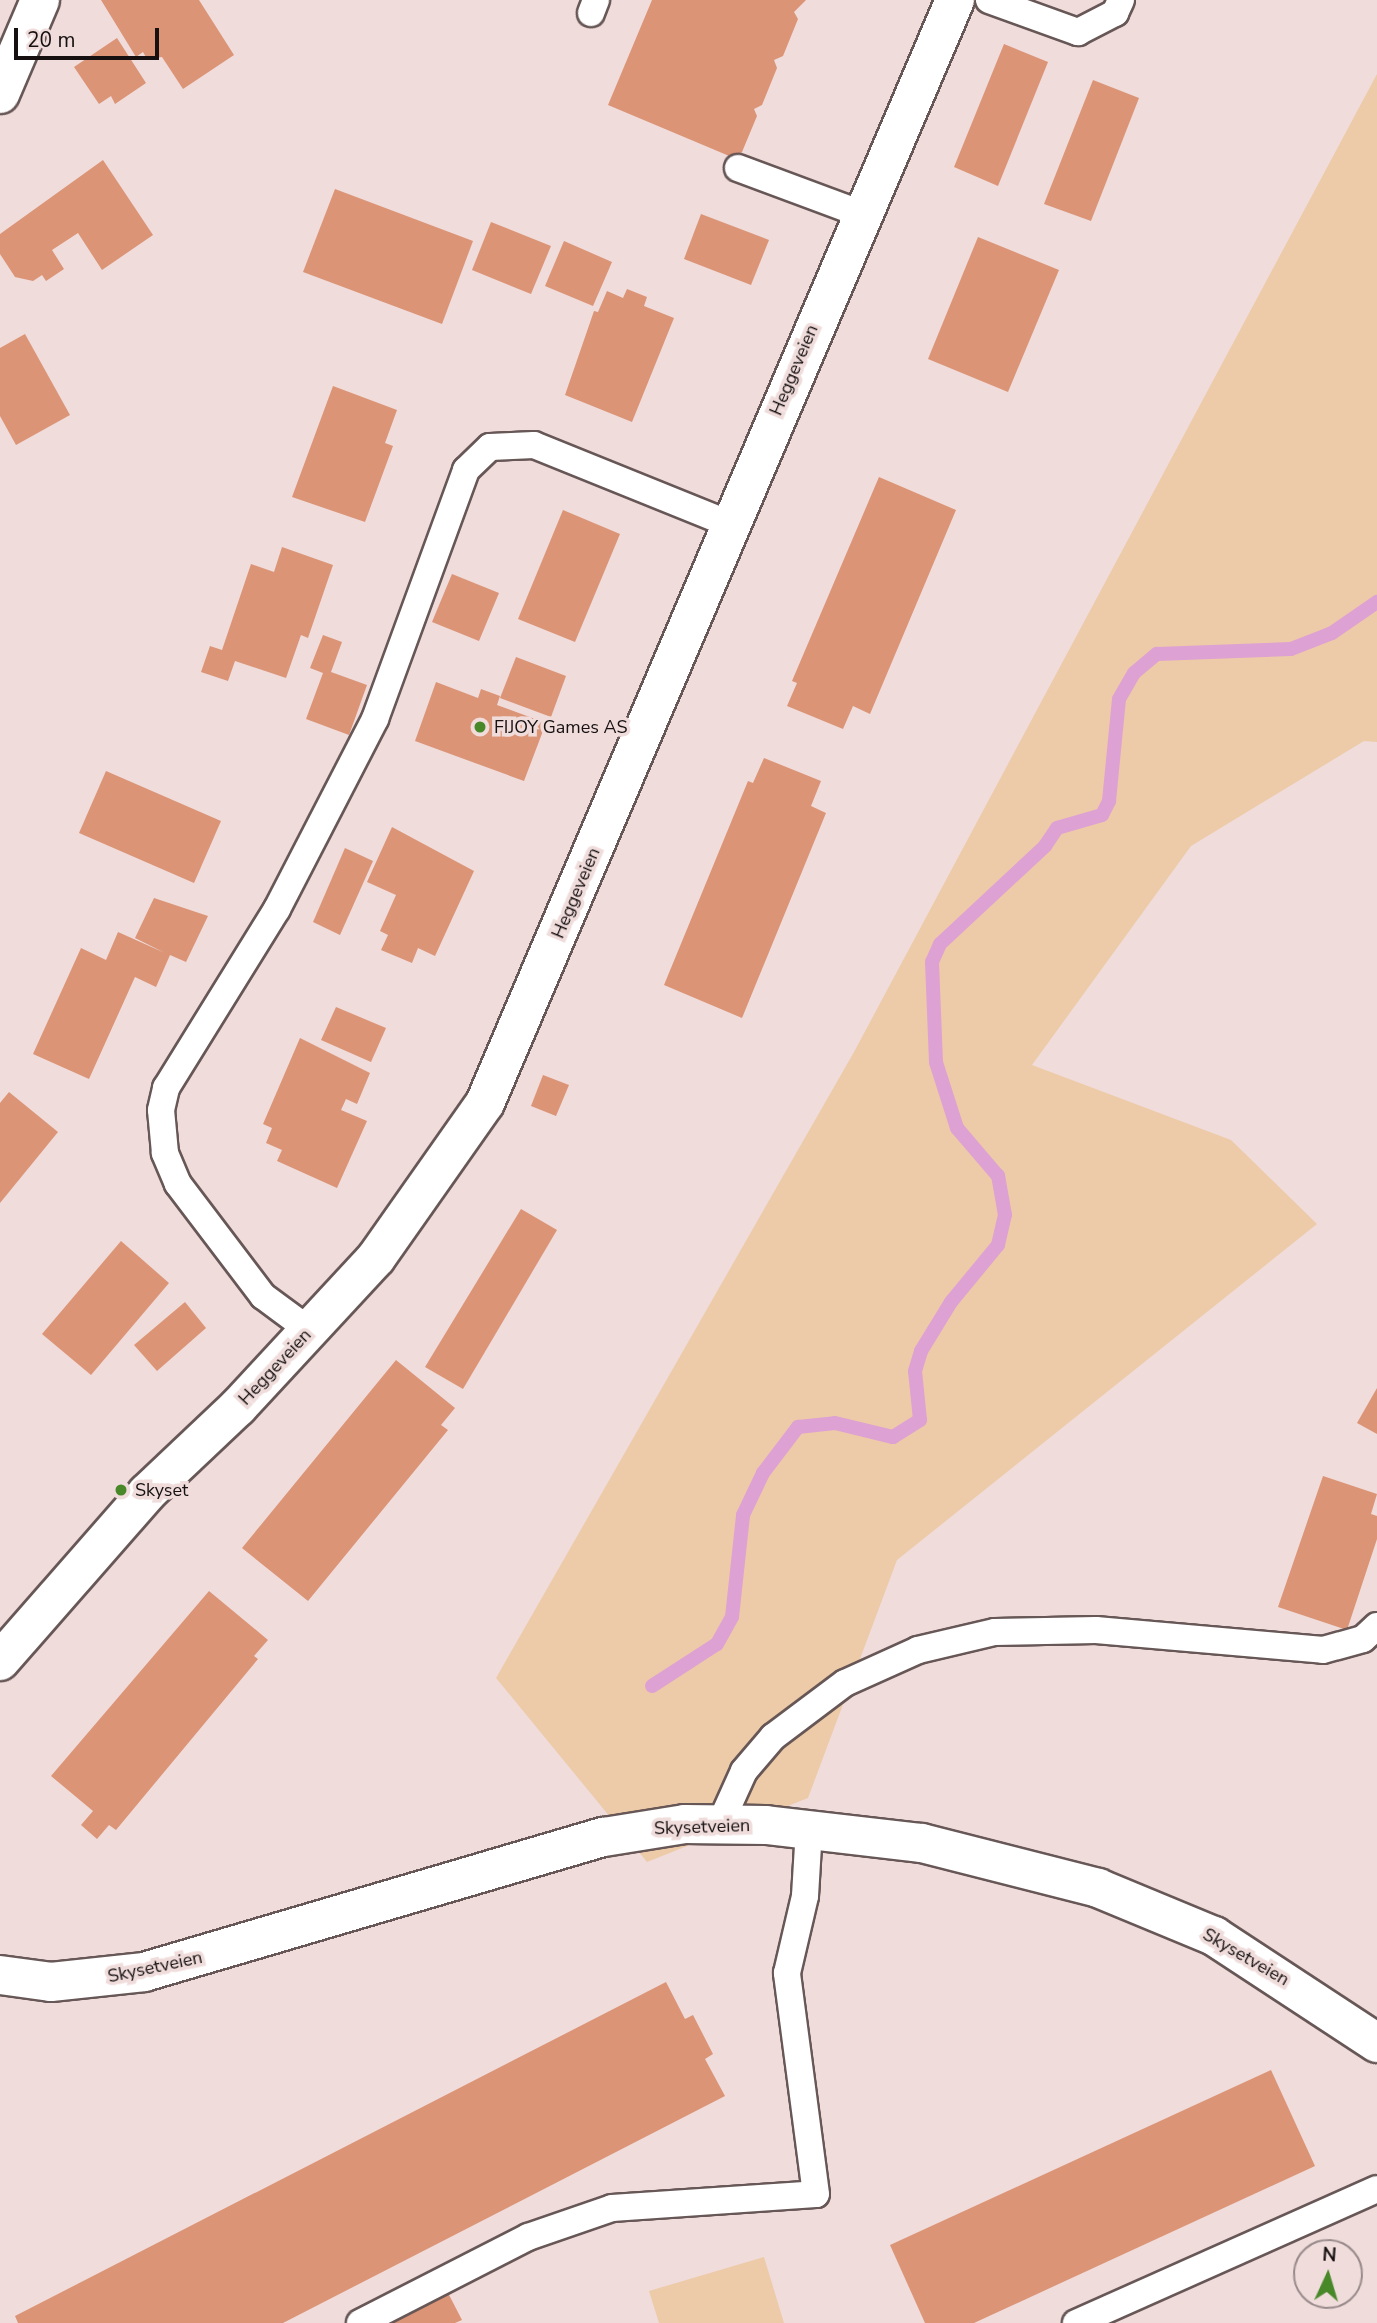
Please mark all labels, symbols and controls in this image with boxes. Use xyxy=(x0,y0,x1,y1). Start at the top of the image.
scale bar xyxy=(18,14,163,58)
text: 20 m xyxy=(27,26,76,54)
street label: Heggeveien xyxy=(765,321,823,419)
place label: FIJOY Games AS xyxy=(494,716,628,738)
marker: FIJOY Games AS xyxy=(472,719,488,735)
street label: Heggeveien xyxy=(547,844,605,942)
street label: Heggeveien xyxy=(234,1324,316,1410)
place label: Skyset xyxy=(135,1479,188,1501)
marker: Skyset xyxy=(113,1482,129,1498)
street label: Skysetveien xyxy=(654,1815,750,1839)
street label: Skysetveien xyxy=(1199,1924,1293,1990)
street label: Skysetveien xyxy=(106,1946,204,1988)
north arrow xyxy=(1293,2239,1363,2309)
text: N xyxy=(1321,2242,1337,2269)

